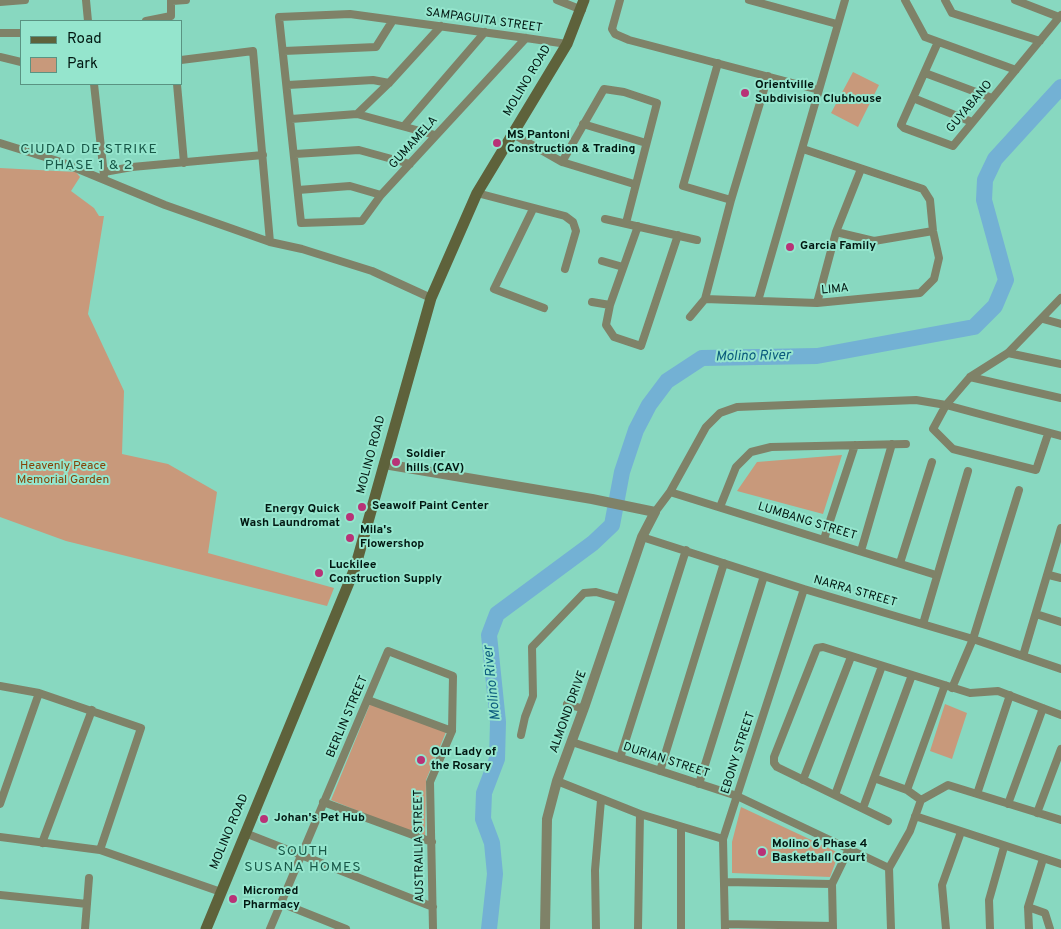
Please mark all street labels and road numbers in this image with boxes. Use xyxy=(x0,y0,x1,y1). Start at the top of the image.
street label: SAMPAGUITA STREET xyxy=(425,6,543,36)
street label: MOLINO ROAD xyxy=(501,43,555,119)
street label: GUYABANO xyxy=(944,78,996,136)
street label: GUMAMELA xyxy=(387,114,441,172)
street label: LIMA xyxy=(821,282,849,298)
street label: MOLINO ROAD xyxy=(355,414,389,496)
street label: LUMBANG STREET xyxy=(756,500,858,544)
street label: NARRA STREET xyxy=(812,573,898,611)
street label: ALMOND DRIVE xyxy=(547,669,591,755)
street label: BERLIN STREET xyxy=(324,674,372,760)
street label: EBONY STREET xyxy=(719,710,759,796)
street label: DURIAN STREET xyxy=(621,740,711,782)
street label: AUSTRAILIA STREET xyxy=(412,789,428,903)
street label: MOLINO ROAD xyxy=(208,792,252,872)

